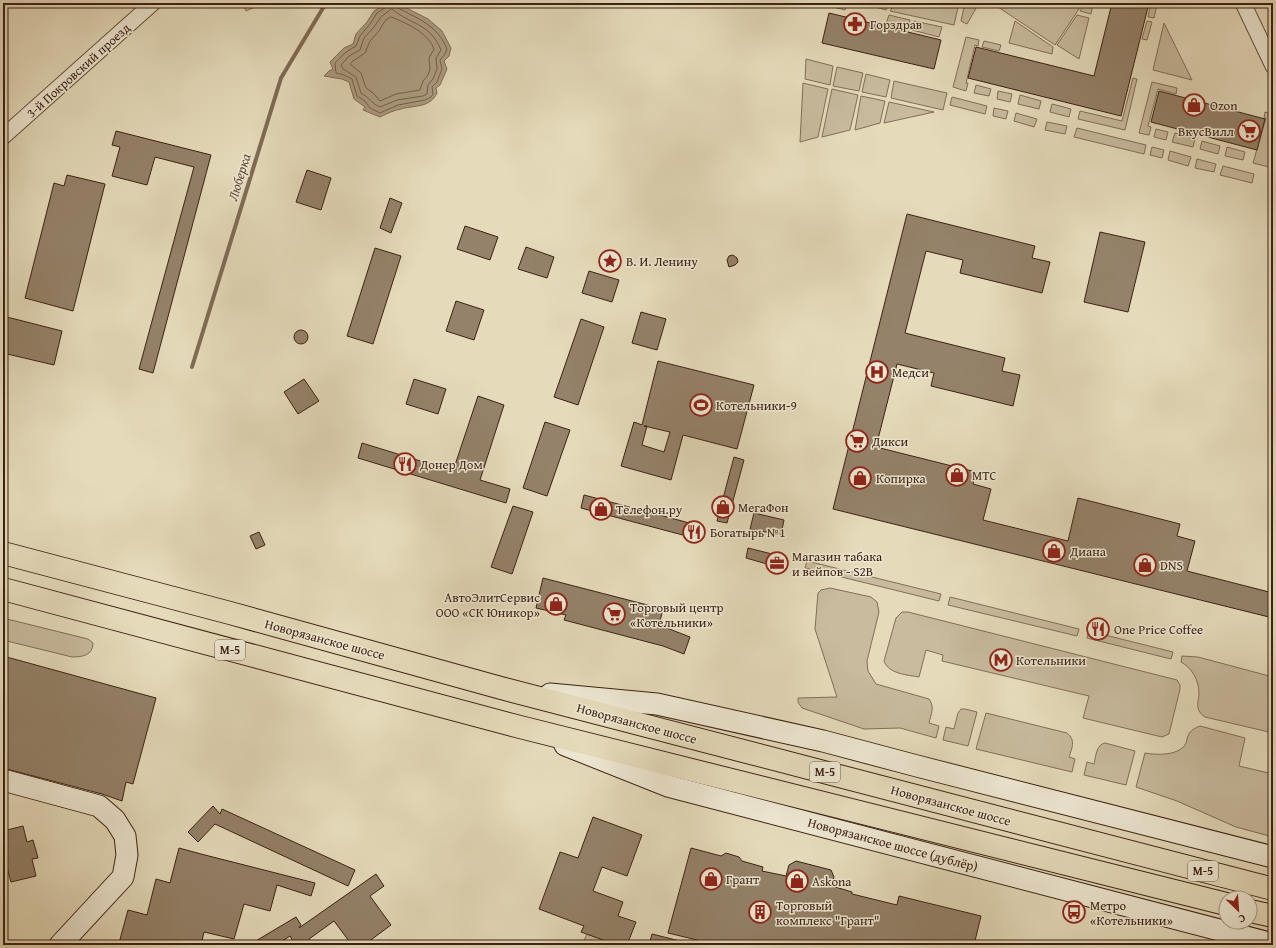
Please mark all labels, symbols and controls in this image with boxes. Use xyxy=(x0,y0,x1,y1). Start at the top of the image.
pharmacy icon: Горздрав xyxy=(842,11,868,37)
place label: Горздрав xyxy=(870,15,922,34)
street label: 3-й Покровский проезд xyxy=(22,19,134,122)
shop icon: Ozon xyxy=(1181,92,1207,118)
place label: Ozon xyxy=(1210,96,1238,115)
supermarket icon: ВкусВилл xyxy=(1236,118,1262,144)
place label: ВкусВилл xyxy=(1178,122,1234,141)
water label: Люберка xyxy=(222,150,256,203)
place icon: В. И. Ленину xyxy=(597,248,623,274)
place label: В. И. Ленину xyxy=(626,252,698,271)
hospital icon: Медси xyxy=(864,359,890,385)
place label: Медси xyxy=(892,363,929,382)
sports icon: Котельники-9 xyxy=(688,392,714,418)
place label: Котельники-9 xyxy=(716,396,797,415)
supermarket icon: Дикси xyxy=(844,428,870,454)
place label: Дикси xyxy=(871,432,909,451)
restaurant icon: Донер Дом xyxy=(392,451,418,477)
place label: Донер Дом xyxy=(419,455,483,474)
shop icon: МТС xyxy=(944,462,970,488)
shop icon: Копирка xyxy=(847,465,873,491)
place label: МТС xyxy=(972,466,997,485)
place label: Копирка xyxy=(876,469,927,488)
shop icon: МегаФон xyxy=(710,494,736,520)
shop icon: Телефон.ру xyxy=(588,496,614,522)
place label: МегаФон xyxy=(738,498,789,517)
place label: Телефон.ру xyxy=(616,500,683,519)
restaurant icon: Богатырь №1 xyxy=(681,519,707,545)
place label: Богатырь №1 xyxy=(710,523,786,542)
shop icon: Диана xyxy=(1041,538,1067,564)
place label: Диана xyxy=(1069,542,1107,561)
place label: Магазин табака и вейпов - S2B xyxy=(792,547,883,581)
office icon: Магазин табака и вейпов - S2B xyxy=(764,550,790,576)
shop icon: DNS xyxy=(1132,552,1158,578)
place label: DNS xyxy=(1160,556,1183,575)
place label: АвтоЭлитСервис ООО «СК Юникор» xyxy=(436,588,540,622)
shop icon: АвтоЭлитСервис ООО «СК Юникор» xyxy=(543,591,569,617)
place label: Торговый центр «Котельники» xyxy=(630,598,723,632)
supermarket icon: Торговый центр «Котельники» xyxy=(601,601,627,627)
street label: Новорязанское шоссе xyxy=(263,614,387,665)
restaurant icon: One Price Coffee xyxy=(1085,616,1111,642)
place label: One Price Coffee xyxy=(1114,620,1203,639)
road number: М-5 xyxy=(215,640,245,660)
metro station icon: Котельники xyxy=(988,647,1014,673)
place label: Котельники xyxy=(1016,651,1086,670)
street label: Новорязанское шоссе xyxy=(575,698,699,749)
road number: М-5 xyxy=(810,762,840,782)
street label: Новорязанское шоссе xyxy=(889,780,1013,831)
street label: Новорязанское шоссе (дублёр) xyxy=(806,813,980,876)
road number: М-5 xyxy=(1188,861,1218,881)
shop icon: Грант xyxy=(698,866,724,892)
shop icon: Askona xyxy=(784,868,810,894)
place label: Грант xyxy=(726,870,760,889)
place label: Askona xyxy=(812,872,852,891)
north arrow xyxy=(1218,890,1258,930)
place label: Торговый комплекс "Грант" xyxy=(776,896,880,930)
place label: Метро «Котельники» xyxy=(1090,896,1173,930)
building icon: Торговый комплекс "Грант" xyxy=(747,899,773,925)
bus stop icon: Метро «Котельники» xyxy=(1061,899,1087,925)
text: С xyxy=(1236,910,1248,928)

